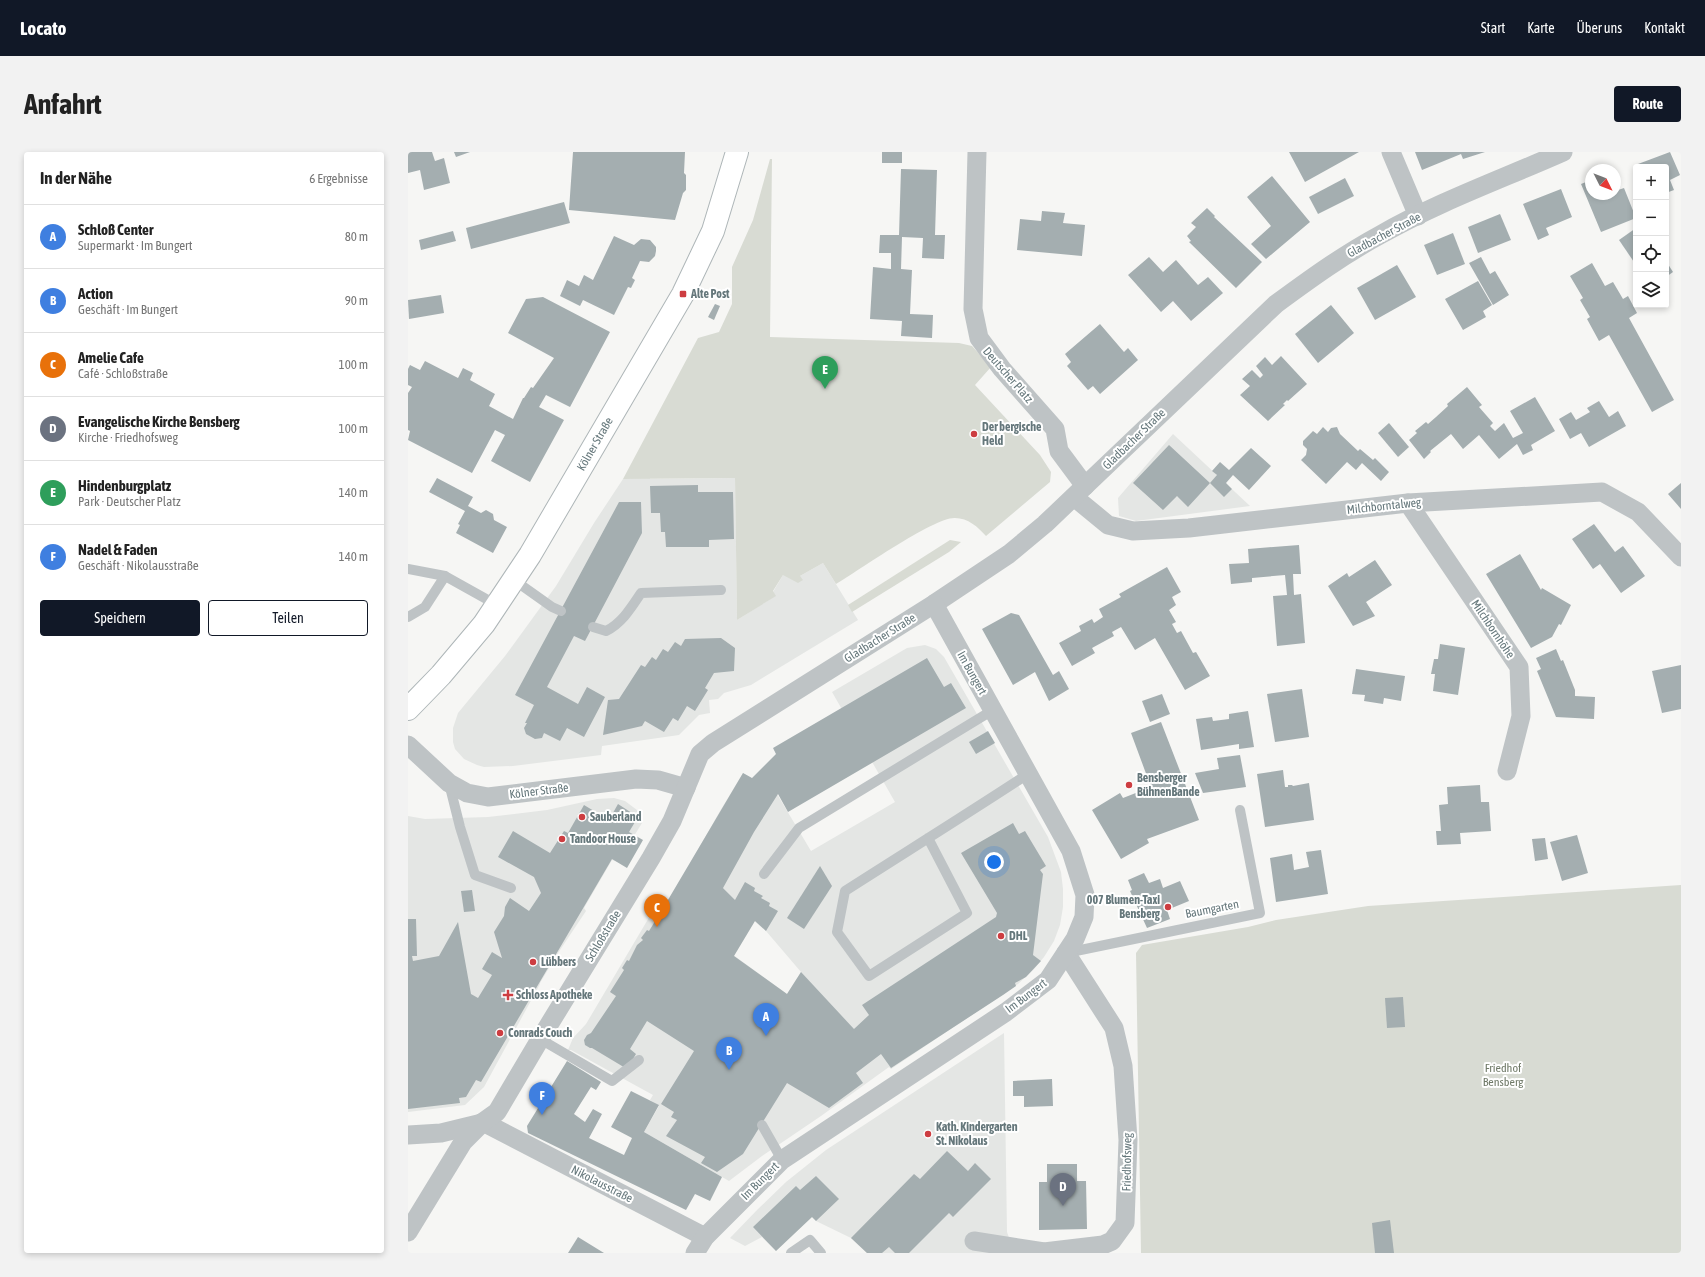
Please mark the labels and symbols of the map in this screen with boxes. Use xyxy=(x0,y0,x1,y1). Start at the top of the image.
north arrow xyxy=(1585,164,1621,200)
street label: Gladbacher Straße xyxy=(1345,210,1423,260)
place label: Alte Post xyxy=(690,287,730,301)
marker: Alte Post xyxy=(678,289,688,299)
street label: Deutscher Platz xyxy=(980,344,1036,406)
pin: E xyxy=(812,356,838,389)
street label: Gladbacher Straße xyxy=(1100,406,1168,472)
street label: Kölner Straße xyxy=(574,415,616,473)
place label: Der bergische Held xyxy=(982,420,1042,448)
marker: Der bergische Held xyxy=(969,429,979,439)
street label: Milchborntalweg xyxy=(1346,495,1423,517)
street label: Milchbornhöhe xyxy=(1468,597,1518,661)
street label: Gladbacher Straße xyxy=(842,610,918,666)
street label: Im Bungert xyxy=(954,649,990,698)
place label: Bensberger BühnenBande xyxy=(1137,771,1200,799)
street label: Kölner Straße xyxy=(509,780,569,802)
marker: Bensberger BühnenBande xyxy=(1124,780,1134,790)
place label: Sauberland xyxy=(590,810,642,824)
marker: Sauberland xyxy=(577,812,587,822)
place label: Tandoor House xyxy=(570,832,637,846)
marker: Tandoor House xyxy=(557,834,567,844)
your location xyxy=(984,852,1004,872)
place label: 007 Blumen-Taxi Bensberg xyxy=(1087,893,1161,921)
pin: C xyxy=(644,894,670,927)
street label: Baumgarten xyxy=(1184,897,1240,921)
marker: 007 Blumen-Taxi Bensberg xyxy=(1163,902,1173,912)
street label: Schloßstraße xyxy=(582,908,624,964)
place label: DHL xyxy=(1009,929,1028,943)
marker: DHL xyxy=(996,931,1006,941)
place label: Lübbers xyxy=(541,955,577,969)
marker: Lübbers xyxy=(528,957,538,967)
street label: Im Bungert xyxy=(1003,976,1050,1016)
place label: Schloss Apotheke xyxy=(516,988,593,1002)
marker: Schloss Apotheke xyxy=(503,990,513,1000)
pin: A xyxy=(753,1003,779,1036)
place label: Conrads Couch xyxy=(508,1026,573,1040)
marker: Conrads Couch xyxy=(495,1028,505,1038)
pin: B xyxy=(716,1037,742,1070)
park label: Friedhof Bensberg xyxy=(1483,1061,1524,1089)
pin: F xyxy=(529,1082,555,1115)
place label: Kath. Kindergarten St. Nikolaus xyxy=(936,1120,1018,1148)
marker: Kath. Kindergarten St. Nikolaus xyxy=(923,1129,933,1139)
street label: Friedhofsweg xyxy=(1119,1132,1135,1191)
street label: Im Bungert xyxy=(738,1159,782,1203)
street label: Nikolausstraße xyxy=(569,1163,635,1205)
pin: D xyxy=(1050,1173,1076,1206)

